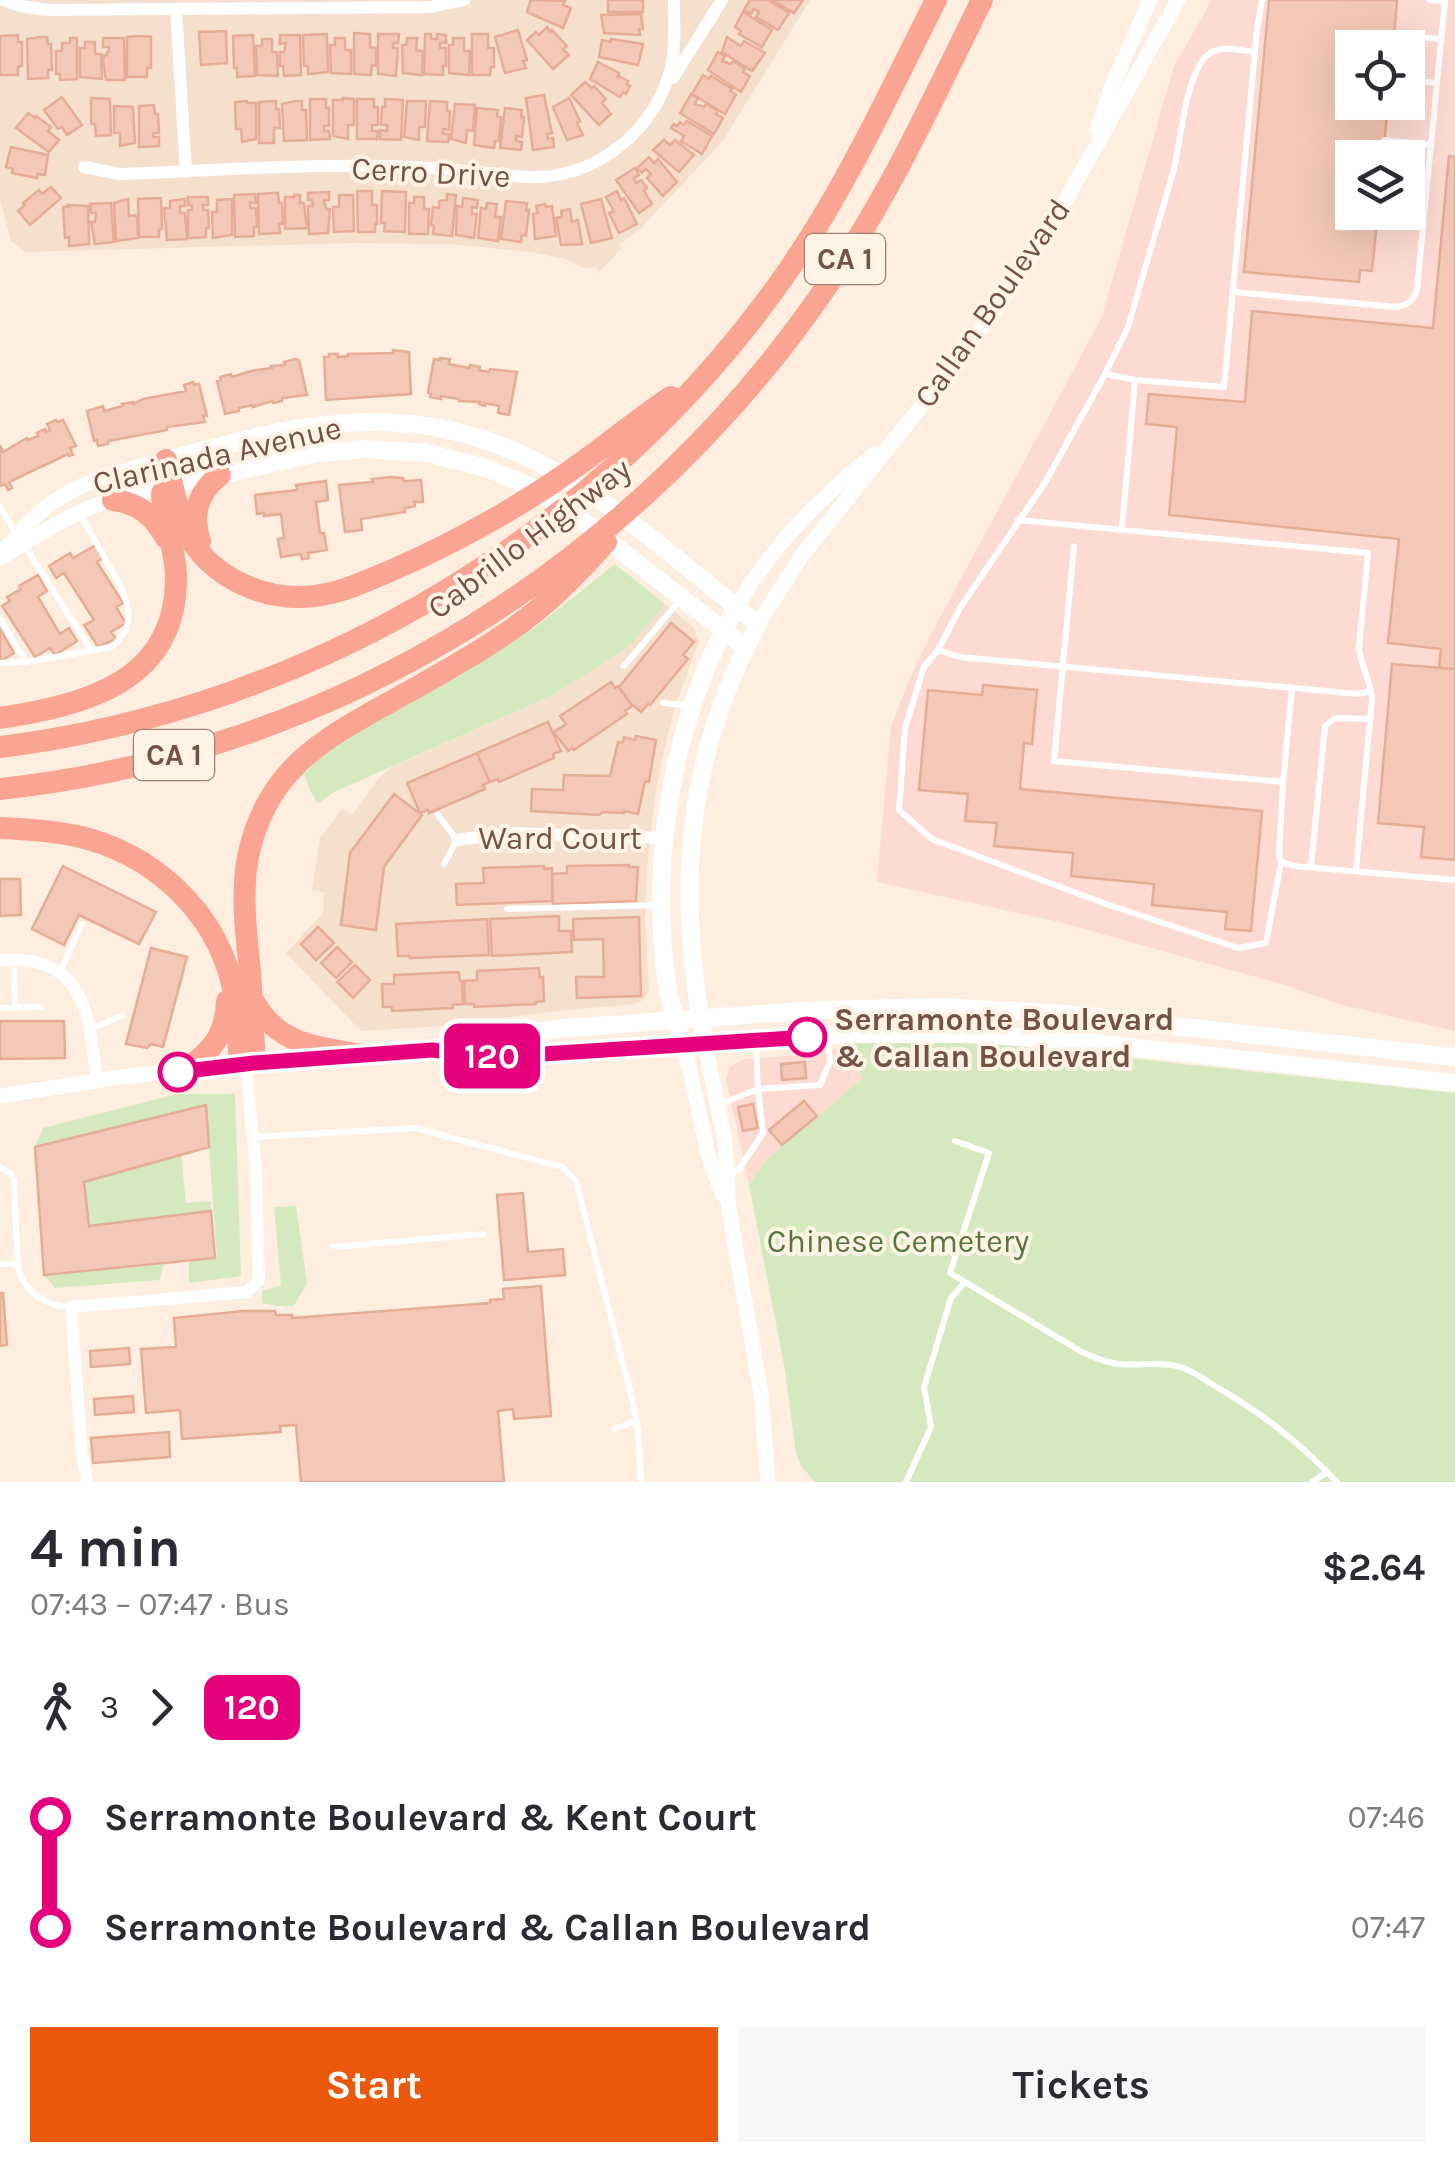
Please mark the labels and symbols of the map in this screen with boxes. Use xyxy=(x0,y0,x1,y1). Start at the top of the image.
street label: Cerro Drive xyxy=(351,150,511,195)
street label: Callan Boulevard xyxy=(907,192,1078,415)
road number: CA 1 xyxy=(805,234,885,284)
street label: Clarinada Avenue xyxy=(89,409,345,502)
street label: Cabrillo Highway xyxy=(421,450,638,627)
road number: CA 1 xyxy=(134,730,214,780)
street label: Ward Court xyxy=(478,820,642,857)
place label: Serramonte Boulevard & Callan Boulevard xyxy=(834,1001,1174,1075)
marker: Serramonte Boulevard & Callan Boulevard xyxy=(788,1018,826,1056)
line badge: 120 xyxy=(434,1024,550,1088)
unlabelled marker xyxy=(159,1053,197,1091)
park label: Chinese Cemetery xyxy=(767,1223,1029,1260)

